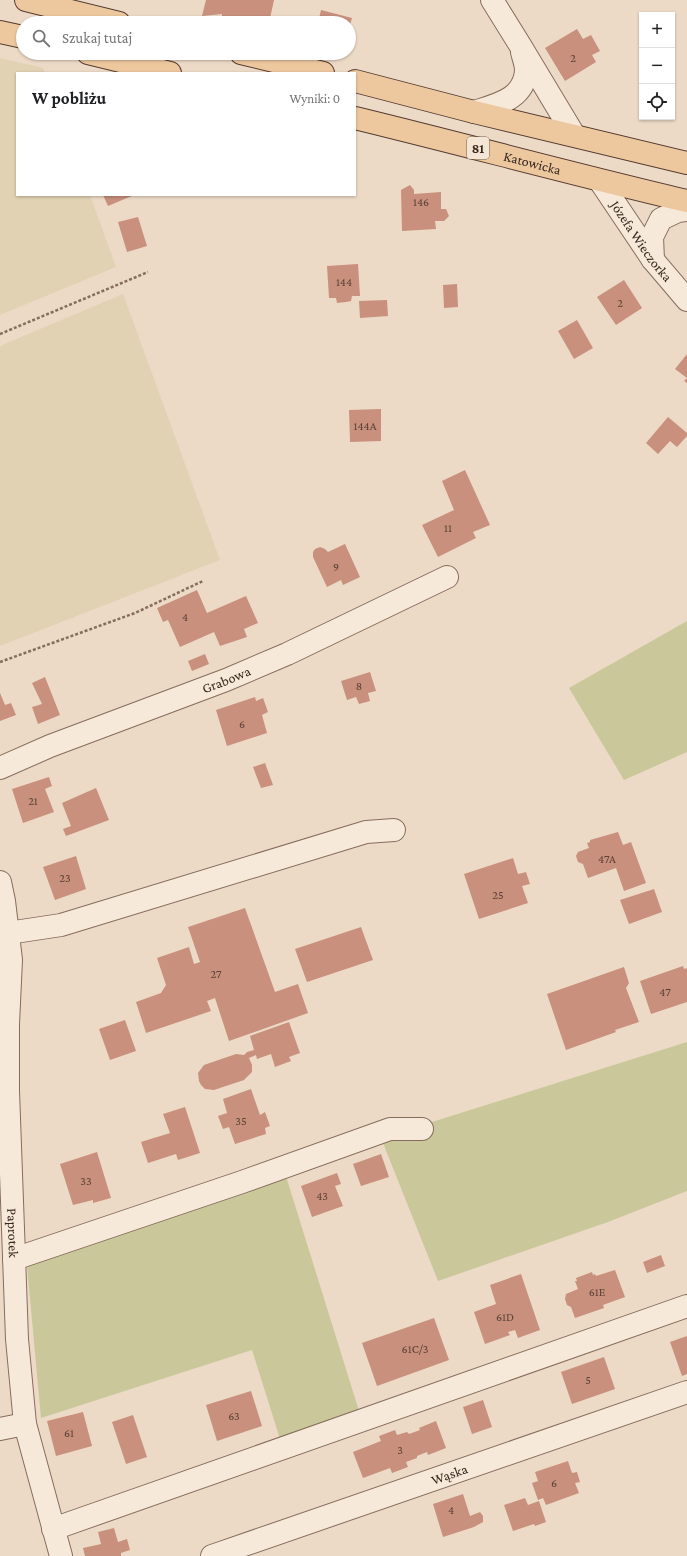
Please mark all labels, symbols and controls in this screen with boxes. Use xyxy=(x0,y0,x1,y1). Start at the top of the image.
map controls xyxy=(639,12,675,120)
button: + xyxy=(639,12,675,48)
search box xyxy=(16,16,356,60)
icon: search xyxy=(30,27,52,49)
text: Szukaj tutaj xyxy=(62,30,132,46)
button: − xyxy=(639,48,675,84)
house number: 2 xyxy=(570,51,576,65)
button: locate xyxy=(639,84,675,120)
text: W pobliżu xyxy=(32,89,106,108)
text: Wyniki: 0 xyxy=(289,91,340,106)
road number: 81 xyxy=(467,137,489,159)
street label: Katowicka xyxy=(502,148,563,178)
house number: 146 xyxy=(413,195,429,209)
street label: Józefa Wieczorka xyxy=(606,196,676,285)
house number: 144 xyxy=(336,275,352,289)
house number: 2 xyxy=(617,296,623,310)
house number: 144A xyxy=(353,419,377,433)
house number: 11 xyxy=(444,521,452,535)
house number: 9 xyxy=(333,560,339,574)
house number: 4 xyxy=(182,610,188,624)
street label: Grabowa xyxy=(200,662,253,696)
house number: 8 xyxy=(356,679,362,693)
house number: 6 xyxy=(239,717,245,731)
house number: 21 xyxy=(28,794,38,808)
house number: 47A xyxy=(598,852,616,866)
house number: 23 xyxy=(59,871,71,885)
house number: 25 xyxy=(492,888,504,902)
house number: 27 xyxy=(210,967,222,981)
house number: 47 xyxy=(659,985,671,999)
house number: 35 xyxy=(235,1114,247,1128)
house number: 33 xyxy=(80,1174,92,1188)
house number: 43 xyxy=(316,1189,328,1203)
street label: Paprotek xyxy=(4,1208,22,1258)
house number: 61E xyxy=(589,1285,606,1299)
house number: 61D xyxy=(496,1310,514,1324)
house number: 61C/3 xyxy=(402,1342,429,1356)
house number: 5 xyxy=(585,1373,591,1387)
house number: 63 xyxy=(228,1409,240,1423)
house number: 61 xyxy=(64,1426,74,1440)
house number: 3 xyxy=(397,1443,403,1457)
street label: Wąska xyxy=(429,1460,470,1488)
house number: 6 xyxy=(551,1476,557,1490)
house number: 4 xyxy=(448,1503,454,1517)

